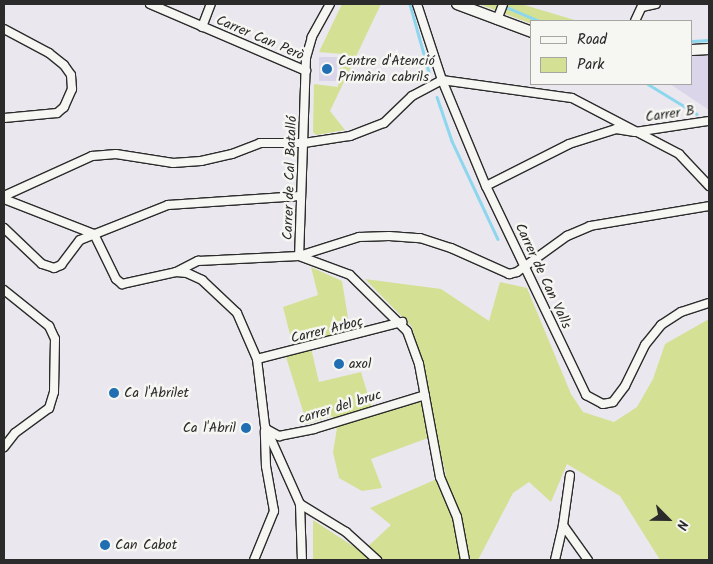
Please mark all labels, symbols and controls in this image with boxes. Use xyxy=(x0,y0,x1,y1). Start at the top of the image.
street label: Carrer Can Però xyxy=(214,12,306,64)
legend xyxy=(530,20,693,85)
text: Road xyxy=(577,28,607,52)
place label: Centre d'Atenció Primària cabrils xyxy=(338,53,435,85)
text: Park xyxy=(577,53,604,77)
marker: Centre d'Atenció Primària cabrils xyxy=(320,62,334,76)
street label: Carrer B xyxy=(644,102,696,126)
street label: Carrer de Cal Batalló xyxy=(279,116,301,240)
street label: Carrer de Can Valls xyxy=(511,221,575,331)
street label: Carrer Arboç xyxy=(289,313,365,347)
place label: axol xyxy=(349,356,371,372)
marker: axol xyxy=(333,358,345,370)
place label: Ca l'Abrilet xyxy=(124,385,189,401)
street label: carrer del bruc xyxy=(296,386,384,428)
marker: Ca l'Abrilet xyxy=(108,387,120,399)
place label: Ca l'Abril xyxy=(183,420,236,436)
marker: Ca l'Abril xyxy=(240,422,252,434)
north arrow xyxy=(643,494,693,544)
text: N xyxy=(670,516,694,533)
place label: Can Cabot xyxy=(115,537,177,553)
marker: Can Cabot xyxy=(99,539,111,551)

